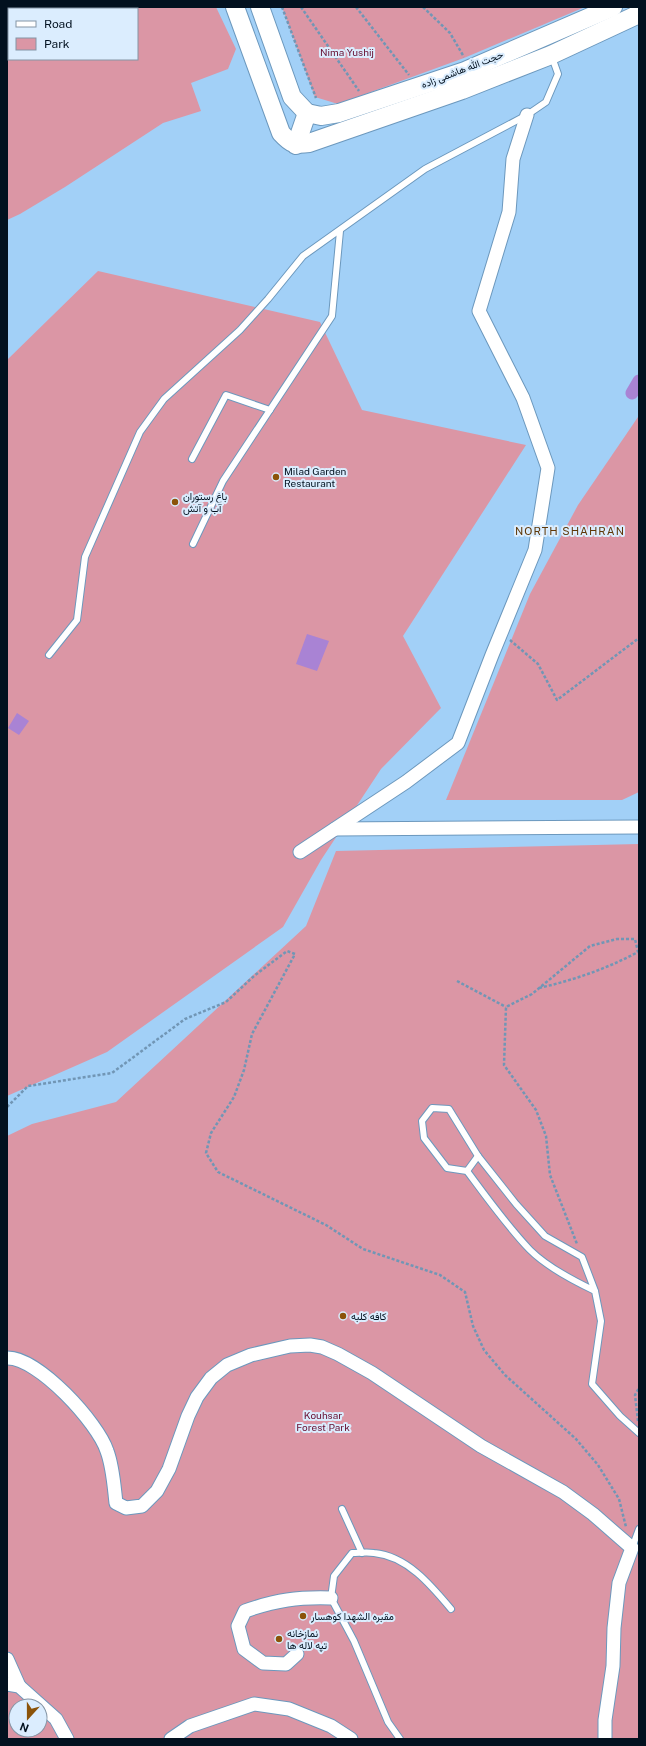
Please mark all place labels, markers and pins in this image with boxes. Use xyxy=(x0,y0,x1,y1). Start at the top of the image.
place label: Milad Garden Restaurant xyxy=(284,465,347,489)
marker: Milad Garden Restaurant xyxy=(271,472,281,482)
place label: باغ رستوران آب و آتش xyxy=(183,490,227,515)
marker: باغ رستوران آب و آتش xyxy=(170,497,180,507)
place label: کافه کلبه xyxy=(351,1310,387,1323)
marker: کافه کلبه xyxy=(338,1311,348,1321)
place label: مقبره الشهدا کوهسار xyxy=(310,1610,394,1623)
marker: مقبره الشهدا کوهسار xyxy=(298,1611,308,1621)
place label: نمازخانه تپه لاله ها xyxy=(287,1627,327,1653)
marker: نمازخانه تپه لاله ها xyxy=(274,1634,284,1644)

